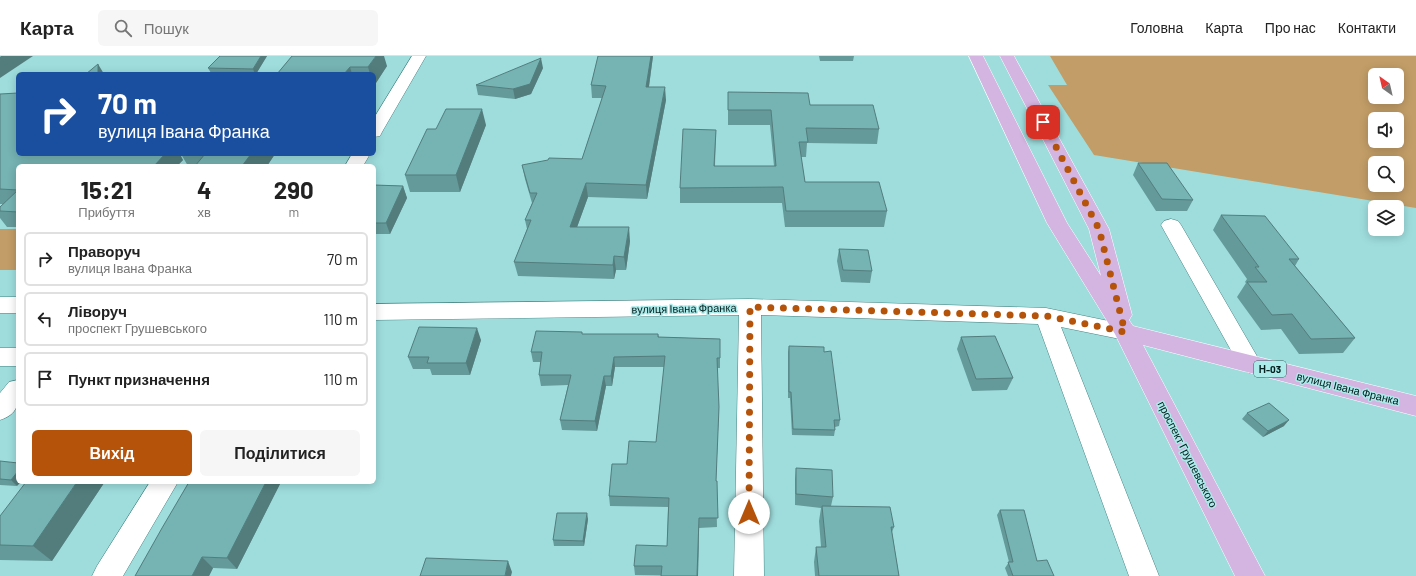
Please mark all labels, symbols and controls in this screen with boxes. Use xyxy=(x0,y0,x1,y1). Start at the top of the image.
search box xyxy=(98,10,378,46)
text: Карта xyxy=(20,16,74,39)
icon: search xyxy=(112,17,134,39)
text: Пошук xyxy=(144,19,189,37)
text: Головна xyxy=(1130,19,1183,36)
text: Карта xyxy=(1205,19,1243,36)
text: Про нас xyxy=(1265,19,1316,36)
text: Контакти xyxy=(1338,19,1396,36)
north arrow xyxy=(1368,68,1404,104)
map controls xyxy=(1368,68,1404,236)
text: 70 m xyxy=(98,86,157,120)
icon: right xyxy=(32,88,84,140)
pin xyxy=(1026,105,1060,139)
icon: arrive xyxy=(1032,111,1054,133)
button: sound xyxy=(1368,112,1404,148)
text: вулиця Івана Франка xyxy=(98,120,270,142)
button: search xyxy=(1368,156,1404,192)
text: 15:21 xyxy=(81,175,132,204)
text: 4 xyxy=(197,175,212,204)
text: 290 xyxy=(274,175,314,204)
button: layers xyxy=(1368,200,1404,236)
text: Прибуття xyxy=(78,204,135,220)
text: хв xyxy=(198,204,211,220)
text: m xyxy=(288,204,299,220)
text: Праворуч xyxy=(68,242,141,260)
icon: right xyxy=(34,248,56,270)
text: 70 m xyxy=(327,250,358,268)
text: вулиця Івана Франка xyxy=(68,260,192,276)
street label: вулиця Івана Франка xyxy=(631,301,737,315)
text: Ліворуч xyxy=(68,302,127,320)
icon: left xyxy=(34,308,56,330)
text: 110 m xyxy=(324,310,358,328)
text: проспект Грушевського xyxy=(68,320,207,336)
road number: Н-03 xyxy=(1254,361,1286,377)
icon: arrive xyxy=(34,368,56,390)
street label: вулиця Івана Франка xyxy=(1295,369,1401,407)
text: Пункт призначення xyxy=(68,370,210,388)
text: 110 m xyxy=(324,370,358,388)
street label: проспект Грушевського xyxy=(1156,399,1220,509)
button: Вихід xyxy=(32,430,192,476)
button: Поділитися xyxy=(200,430,360,476)
position arrow xyxy=(728,492,770,534)

